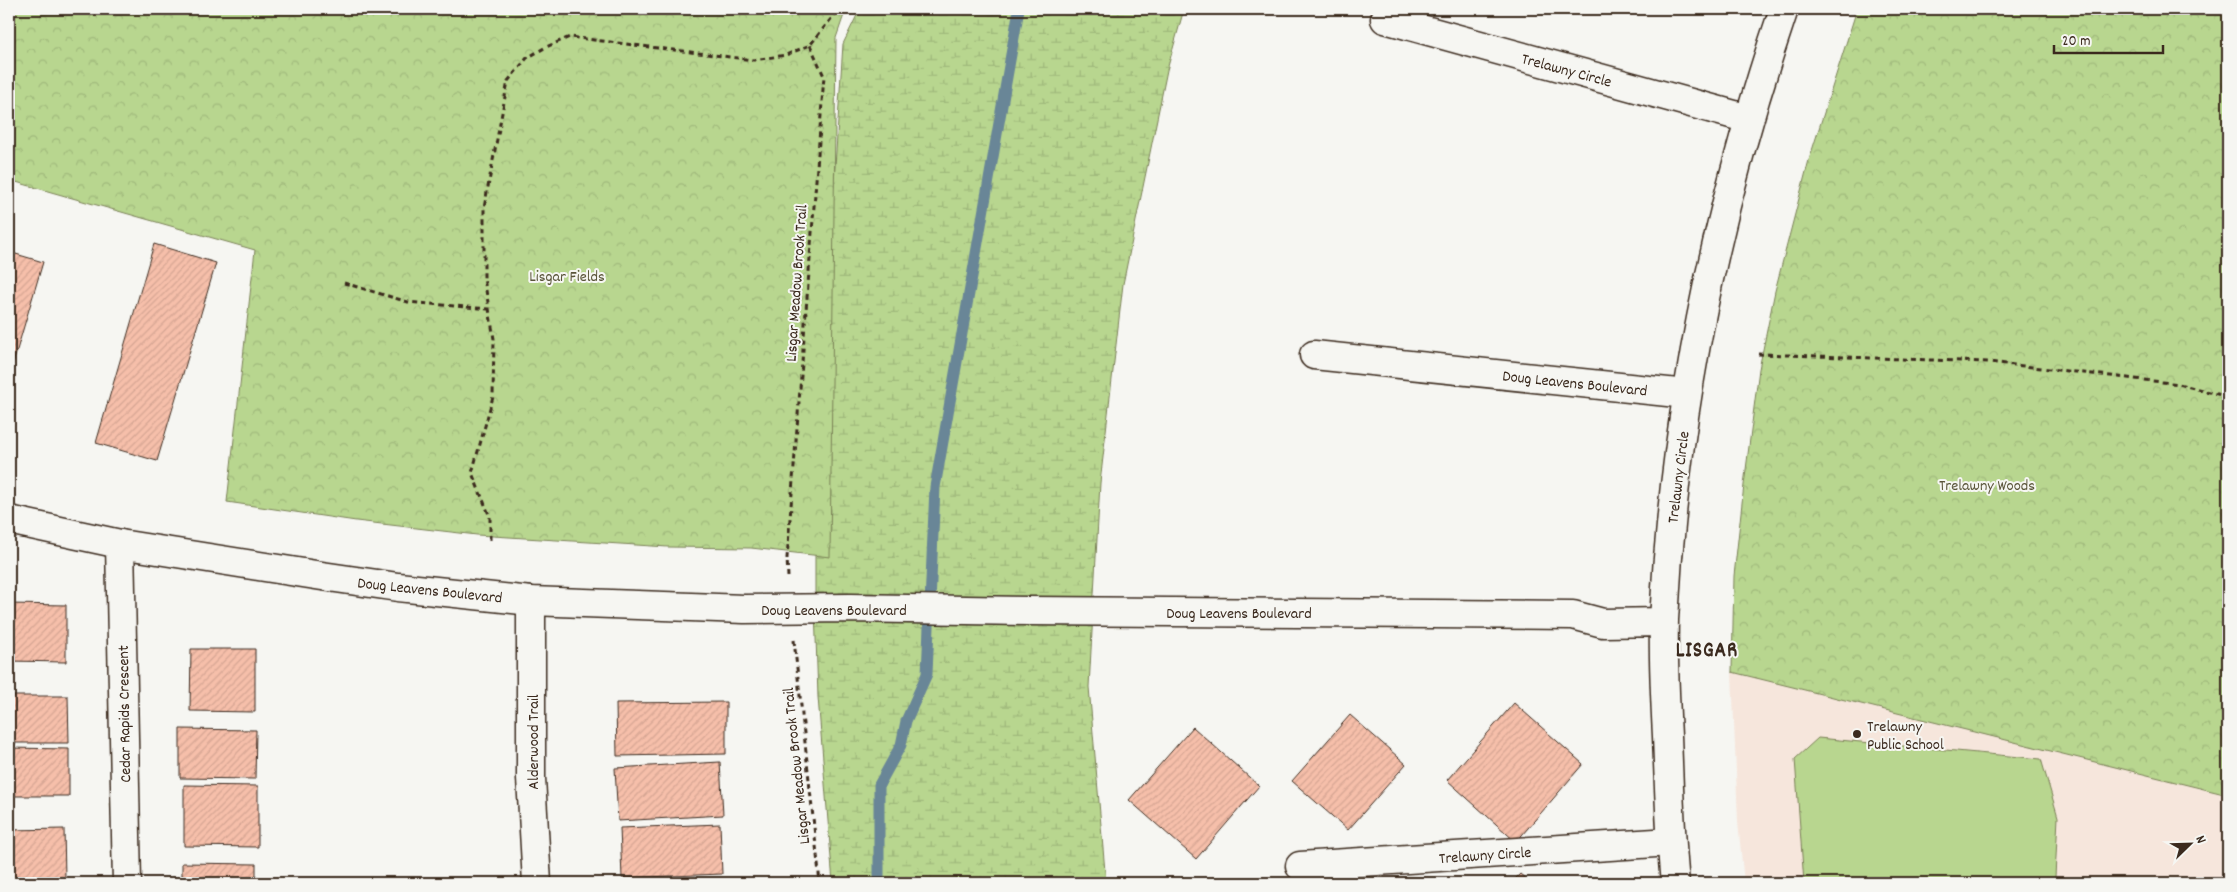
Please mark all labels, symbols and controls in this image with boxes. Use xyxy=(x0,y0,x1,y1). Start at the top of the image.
scale bar xyxy=(2054,22,2163,54)
text: 20 m xyxy=(2062,31,2090,53)
street label: Trelawny Circle xyxy=(1519,48,1614,95)
street label: Lisgar Meadow Brook Trail xyxy=(781,204,814,362)
park label: Lisgar Fields xyxy=(529,266,605,289)
street label: Doug Leavens Boulevard xyxy=(1501,365,1648,404)
street label: Trelawny Circle xyxy=(1662,430,1697,525)
park label: Trelawny Woods xyxy=(1939,475,2035,498)
street label: Doug Leavens Boulevard xyxy=(356,572,503,611)
street label: Doug Leavens Boulevard xyxy=(761,600,907,623)
street label: Doug Leavens Boulevard xyxy=(1166,603,1312,626)
district label: LISGAR xyxy=(1676,637,1738,667)
street label: Cedar Rapids Crescent xyxy=(113,645,138,783)
street label: Lisgar Meadow Brook Trail xyxy=(778,686,817,845)
street label: Alderwood Trail xyxy=(523,694,546,790)
place label: Trelawny Public School xyxy=(1867,716,1944,757)
marker: Trelawny Public School xyxy=(1851,728,1863,740)
north arrow xyxy=(2164,820,2214,870)
text: N xyxy=(2190,833,2211,847)
street label: Trelawny Circle xyxy=(1438,842,1532,871)

